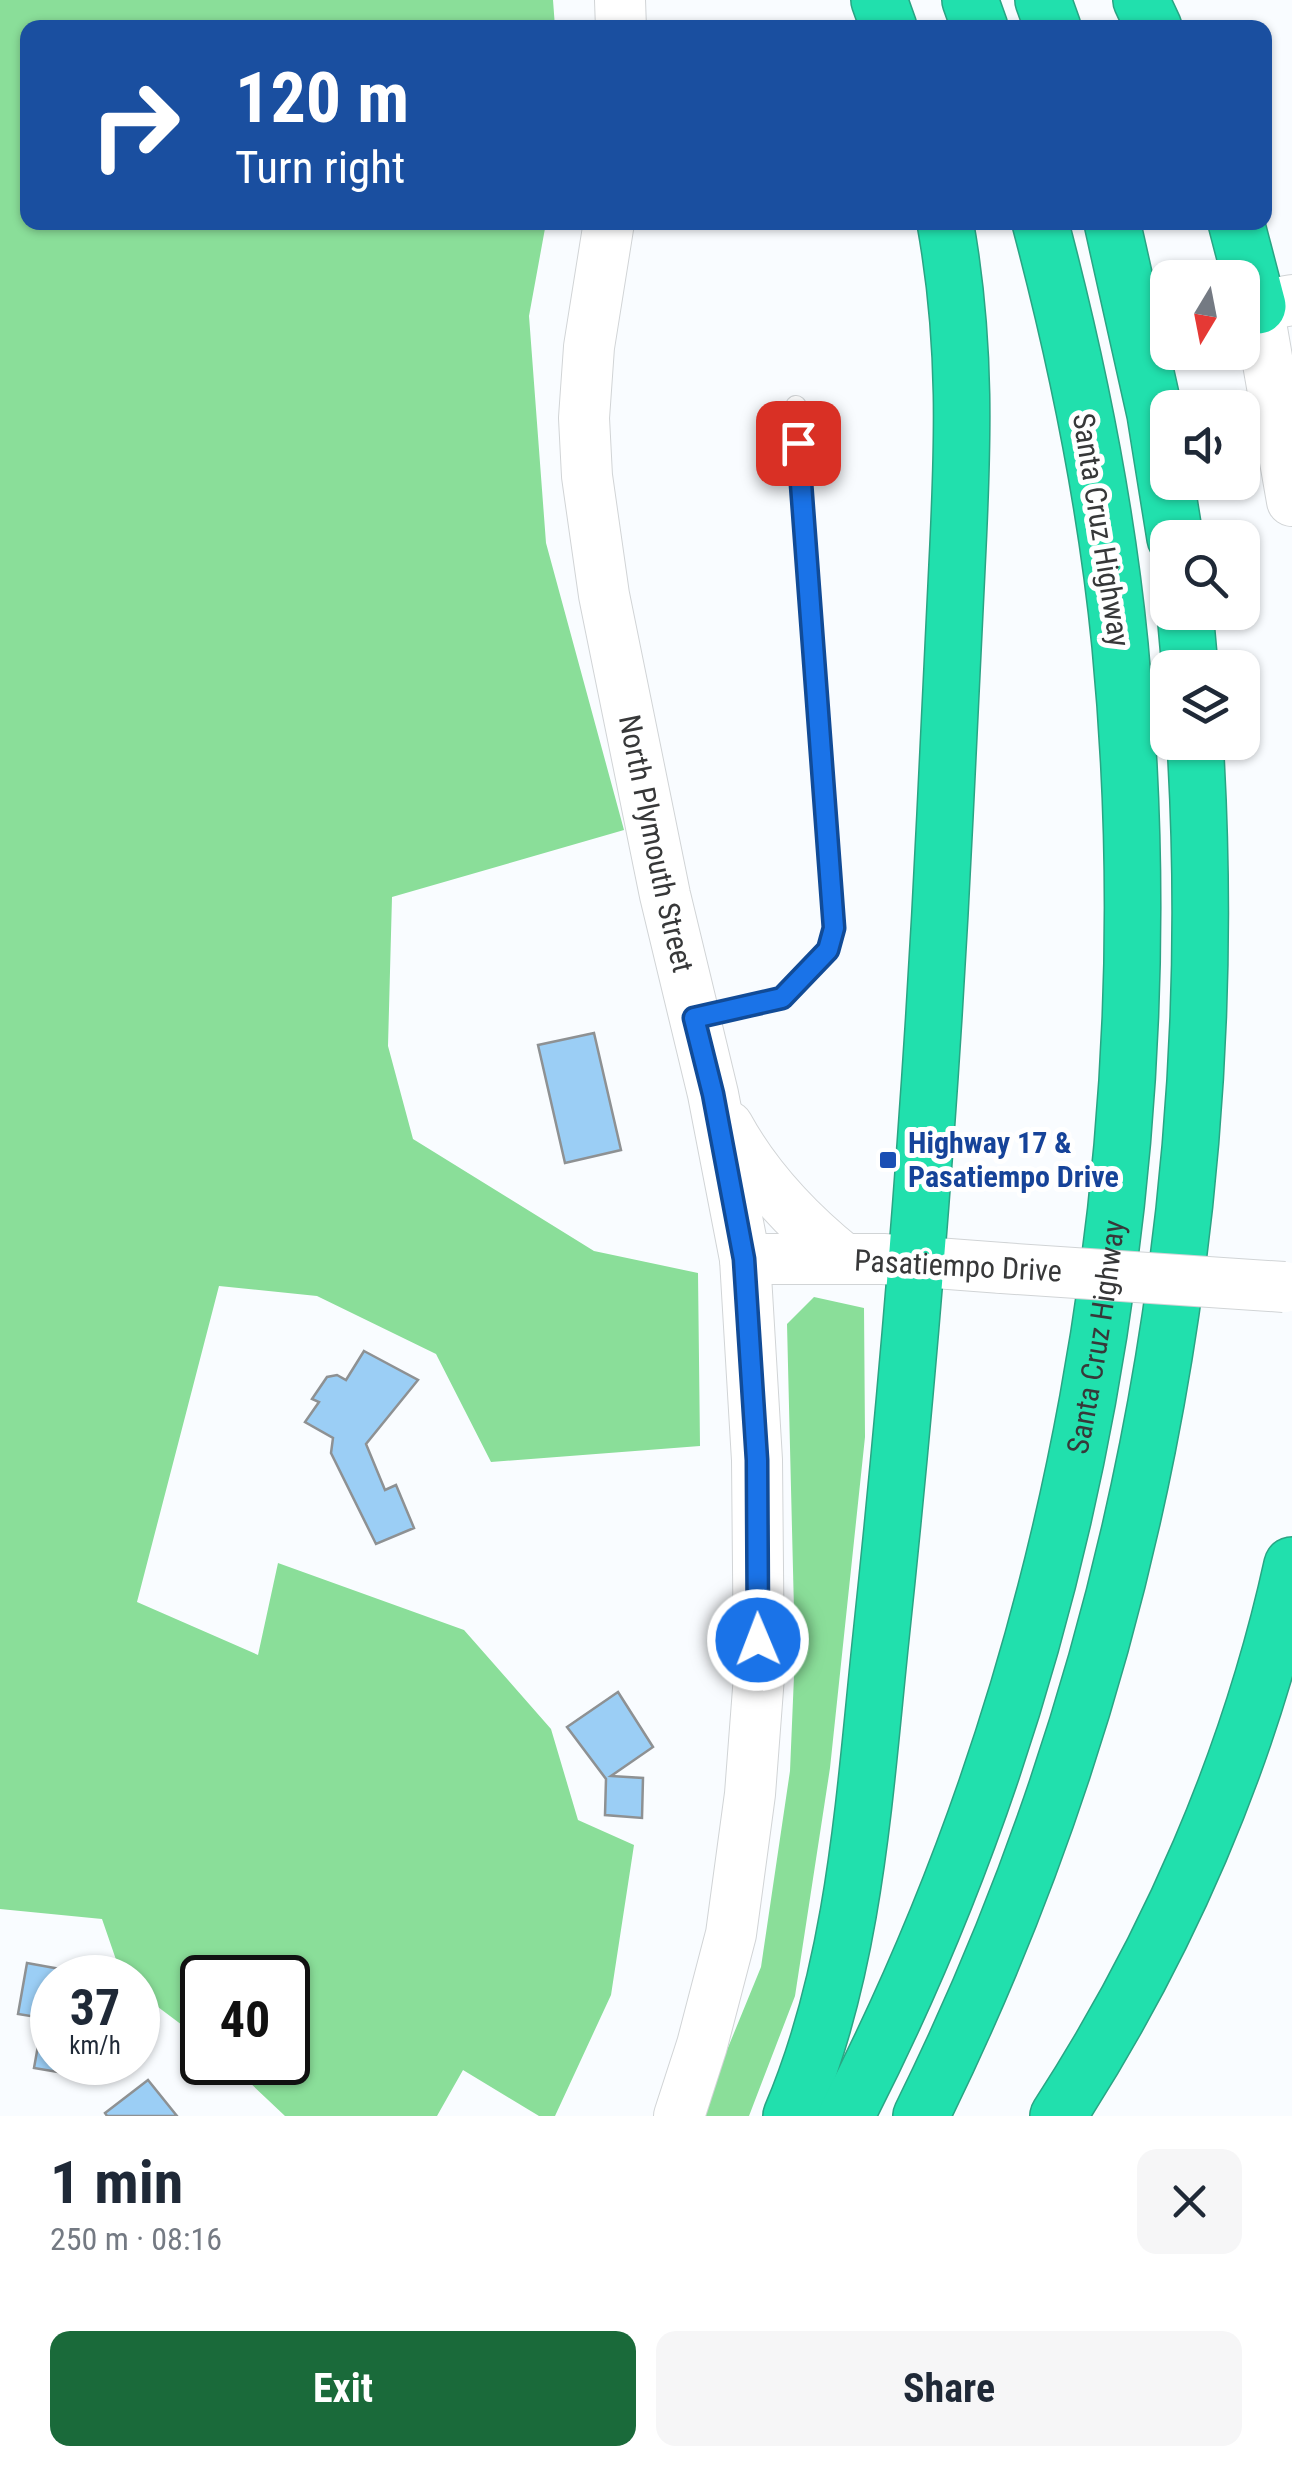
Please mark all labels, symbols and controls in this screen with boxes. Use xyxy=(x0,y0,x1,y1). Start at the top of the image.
text: 120 m xyxy=(235,57,409,139)
icon: right xyxy=(70,60,200,190)
text: Turn right xyxy=(235,141,405,194)
north arrow xyxy=(1150,260,1260,370)
map controls xyxy=(1150,260,1260,760)
button: sound xyxy=(1150,390,1260,500)
pin xyxy=(756,401,841,486)
street label: Santa Cruz Highway xyxy=(1066,411,1137,649)
icon: arrive xyxy=(771,416,826,471)
button: search xyxy=(1150,520,1260,630)
button: layers xyxy=(1150,650,1260,760)
street label: North Plymouth Street xyxy=(612,712,701,976)
place label: Highway 17 & Pasatiempo Drive xyxy=(908,1125,1119,1194)
marker: Highway 17 & Pasatiempo Drive xyxy=(877,1149,899,1171)
street label: Santa Cruz Highway xyxy=(1060,1218,1131,1457)
street label: Pasatiempo Drive xyxy=(853,1243,1063,1288)
position arrow xyxy=(706,1588,810,1692)
speed limit sign: 40 xyxy=(180,1955,310,2085)
text: 37 xyxy=(70,1979,120,2037)
text: km/h xyxy=(69,2031,121,2060)
text: 1 min xyxy=(50,2147,183,2218)
button: close xyxy=(1137,2149,1242,2254)
text: 250 m · 08:16 xyxy=(50,2220,222,2258)
button: Exit xyxy=(50,2331,636,2446)
button: Share xyxy=(656,2331,1242,2446)

